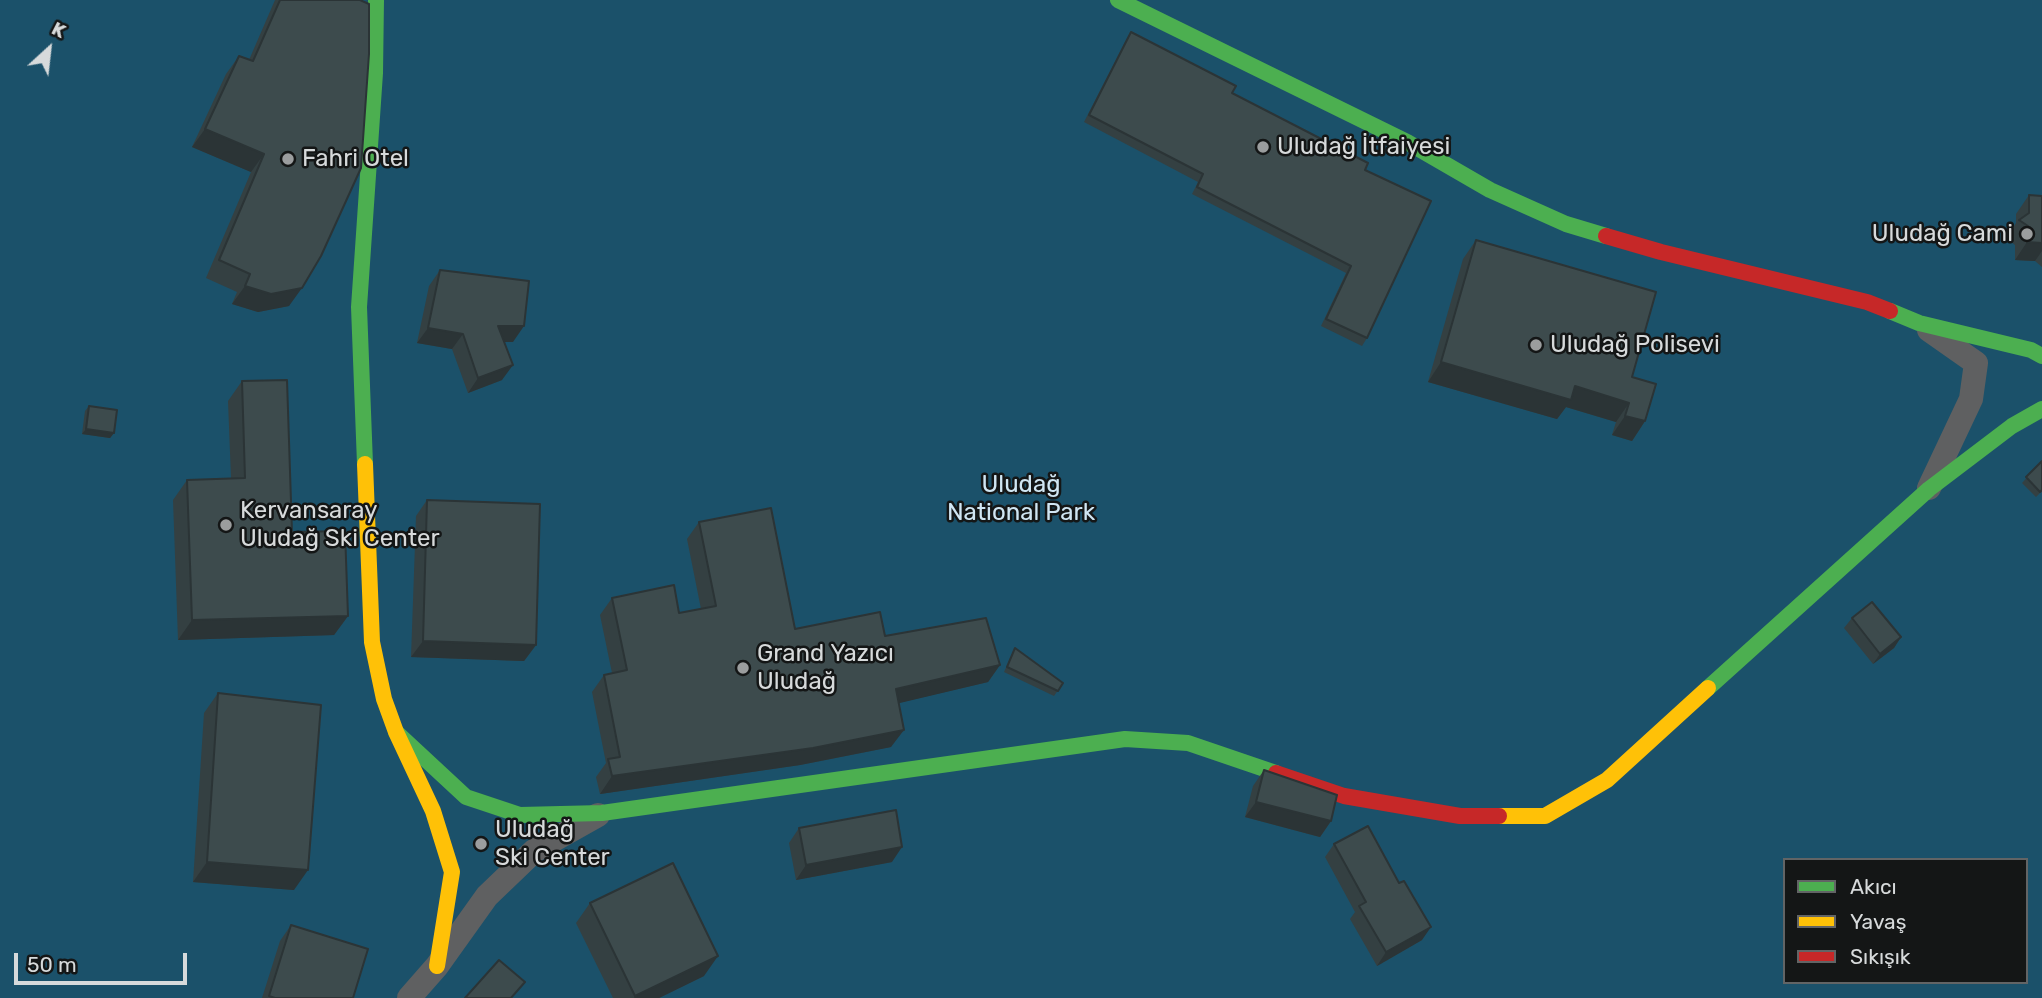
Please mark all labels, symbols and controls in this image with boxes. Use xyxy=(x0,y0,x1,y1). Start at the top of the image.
north arrow xyxy=(14,14,84,84)
text: K xyxy=(48,17,70,43)
place label: Uludağ İtfaiyesi xyxy=(1277,133,1450,161)
marker: Uludağ İtfaiyesi xyxy=(1255,139,1271,155)
place label: Fahri Otel xyxy=(302,145,409,173)
marker: Fahri Otel xyxy=(280,151,296,167)
place label: Uludağ Cami xyxy=(1872,220,2013,248)
marker: Uludağ Cami xyxy=(2019,226,2035,242)
place label: Uludağ Polisevi xyxy=(1550,331,1720,359)
marker: Uludağ Polisevi xyxy=(1528,337,1544,353)
park label: Uludağ National Park xyxy=(947,471,1095,527)
place label: Kervansaray Uludağ Ski Center xyxy=(240,497,440,553)
marker: Kervansaray Uludağ Ski Center xyxy=(218,517,234,533)
place label: Grand Yazıcı Uludağ xyxy=(757,640,894,696)
marker: Grand Yazıcı Uludağ xyxy=(735,660,751,676)
place label: Uludağ Ski Center xyxy=(495,816,610,872)
marker: Uludağ Ski Center xyxy=(473,836,489,852)
legend xyxy=(1783,858,2028,984)
text: Akıcı xyxy=(1850,874,1897,899)
text: Yavaş xyxy=(1850,909,1906,934)
scale bar xyxy=(18,939,191,983)
text: Sıkışık xyxy=(1850,944,1911,969)
text: 50 m xyxy=(27,952,77,977)

